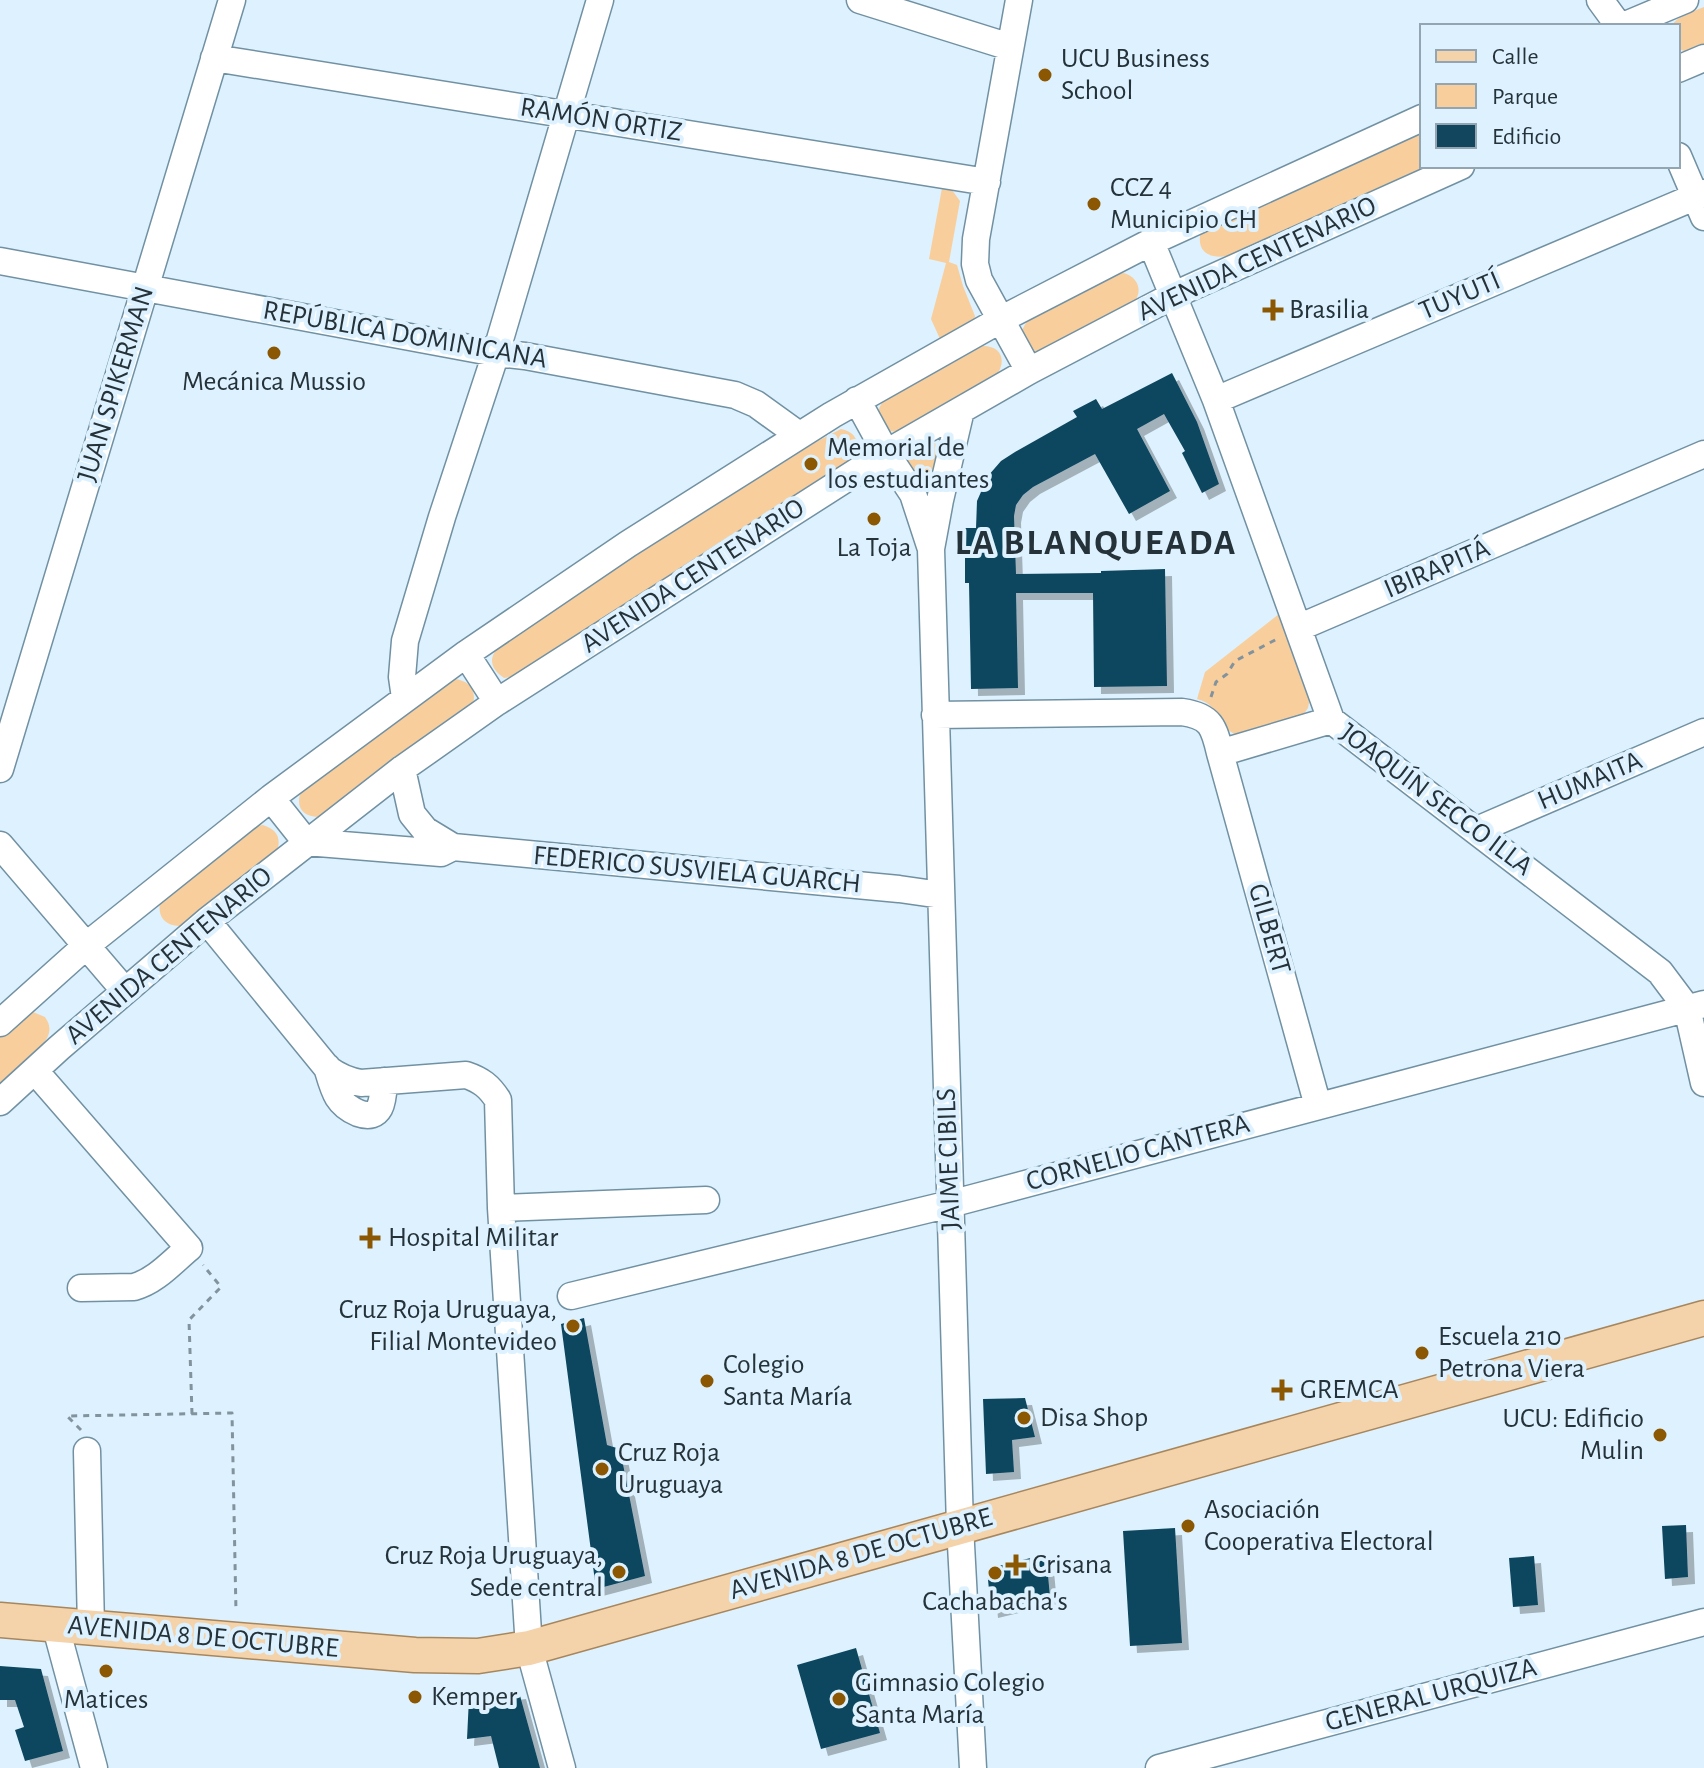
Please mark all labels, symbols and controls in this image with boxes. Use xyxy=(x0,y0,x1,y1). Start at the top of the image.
legend xyxy=(1420,24,1680,168)
place label: UCU Business School xyxy=(1061,45,1210,105)
text: Calle xyxy=(1492,45,1539,69)
marker: UCU Business School xyxy=(1036,66,1054,84)
text: Parque xyxy=(1492,85,1558,109)
street label: RAMÓN ORTIZ xyxy=(518,90,684,147)
text: Edificio xyxy=(1492,125,1561,149)
place label: CCZ 4 Municipio CH xyxy=(1110,174,1257,234)
street label: AVENIDA CENTENARIO xyxy=(1133,191,1381,327)
marker: CCZ 4 Municipio CH xyxy=(1085,195,1103,213)
street label: TUYUTÍ xyxy=(1414,264,1505,325)
street label: JUAN SPIKERMAN xyxy=(73,283,159,485)
street label: REPÚBLICA DOMINICANA xyxy=(261,293,550,374)
place label: Brasilia xyxy=(1289,296,1369,324)
marker: Brasilia xyxy=(1264,301,1282,319)
marker: Mecánica Mussio xyxy=(265,344,283,362)
place label: Mecánica Mussio xyxy=(182,368,366,396)
place label: Memorial de los estudiantes xyxy=(827,434,989,494)
marker: Memorial de los estudiantes xyxy=(802,455,820,473)
street label: AVENIDA CENTENARIO xyxy=(576,494,810,658)
marker: La Toja xyxy=(865,510,883,528)
district label: LA BLANQUEADA xyxy=(955,525,1237,561)
street label: IBIRAPITÁ xyxy=(1379,532,1494,604)
place label: La Toja xyxy=(836,534,912,562)
street label: JOAQUÍN SECCO ILLA xyxy=(1335,716,1539,881)
street label: HUMAITA xyxy=(1534,747,1646,815)
street label: FEDERICO SUSVIELA GUARCH xyxy=(532,842,862,898)
street label: AVENIDA CENTENARIO xyxy=(61,862,277,1050)
street label: GILBERT xyxy=(1243,881,1295,978)
street label: JAIME CIBILS xyxy=(933,1088,965,1230)
street label: CORNELIO CANTERA xyxy=(1023,1110,1253,1196)
place label: Hospital Militar xyxy=(388,1224,558,1252)
marker: Hospital Militar xyxy=(359,1227,381,1249)
place label: Cruz Roja Uruguaya, Filial Montevideo xyxy=(339,1296,557,1356)
marker: Cruz Roja Uruguaya, Filial Montevideo xyxy=(564,1317,582,1335)
place label: Escuela 210 Petrona Viera xyxy=(1438,1323,1585,1383)
marker: Escuela 210 Petrona Viera xyxy=(1413,1344,1431,1362)
place label: Colegio Santa María xyxy=(723,1351,853,1411)
marker: Colegio Santa María xyxy=(698,1372,716,1390)
place label: GREMCA xyxy=(1300,1376,1399,1404)
marker: GREMCA xyxy=(1271,1379,1293,1401)
place label: Disa Shop xyxy=(1040,1404,1148,1432)
place label: UCU: Edificio Mulin xyxy=(1502,1405,1644,1465)
marker: Disa Shop xyxy=(1015,1409,1033,1427)
marker: UCU: Edificio Mulin xyxy=(1651,1426,1669,1444)
place label: Cruz Roja Uruguaya xyxy=(618,1439,723,1499)
marker: Cruz Roja Uruguaya xyxy=(593,1460,611,1478)
place label: Asociación Cooperativa Electoral xyxy=(1204,1496,1434,1556)
street label: AVENIDA 8 DE OCTUBRE xyxy=(727,1503,995,1605)
marker: Asociación Cooperativa Electoral xyxy=(1179,1517,1197,1535)
place label: Cruz Roja Uruguaya, Sede central xyxy=(385,1542,603,1602)
place label: Crisana xyxy=(1032,1551,1112,1579)
marker: Crisana xyxy=(1007,1556,1025,1574)
marker: Cruz Roja Uruguaya, Sede central xyxy=(610,1563,628,1581)
marker: Cachabacha's xyxy=(986,1564,1004,1582)
place label: Cachabacha's xyxy=(922,1588,1068,1616)
street label: AVENIDA 8 DE OCTUBRE xyxy=(66,1611,340,1663)
street label: GENERAL URQUIZA xyxy=(1322,1653,1540,1737)
marker: Matices xyxy=(97,1662,115,1680)
place label: Gimnasio Colegio Santa María xyxy=(855,1669,1045,1729)
place label: Kemper xyxy=(431,1683,517,1711)
place label: Matices xyxy=(64,1686,148,1714)
marker: Kemper xyxy=(406,1688,424,1706)
marker: Gimnasio Colegio Santa María xyxy=(830,1690,848,1708)

